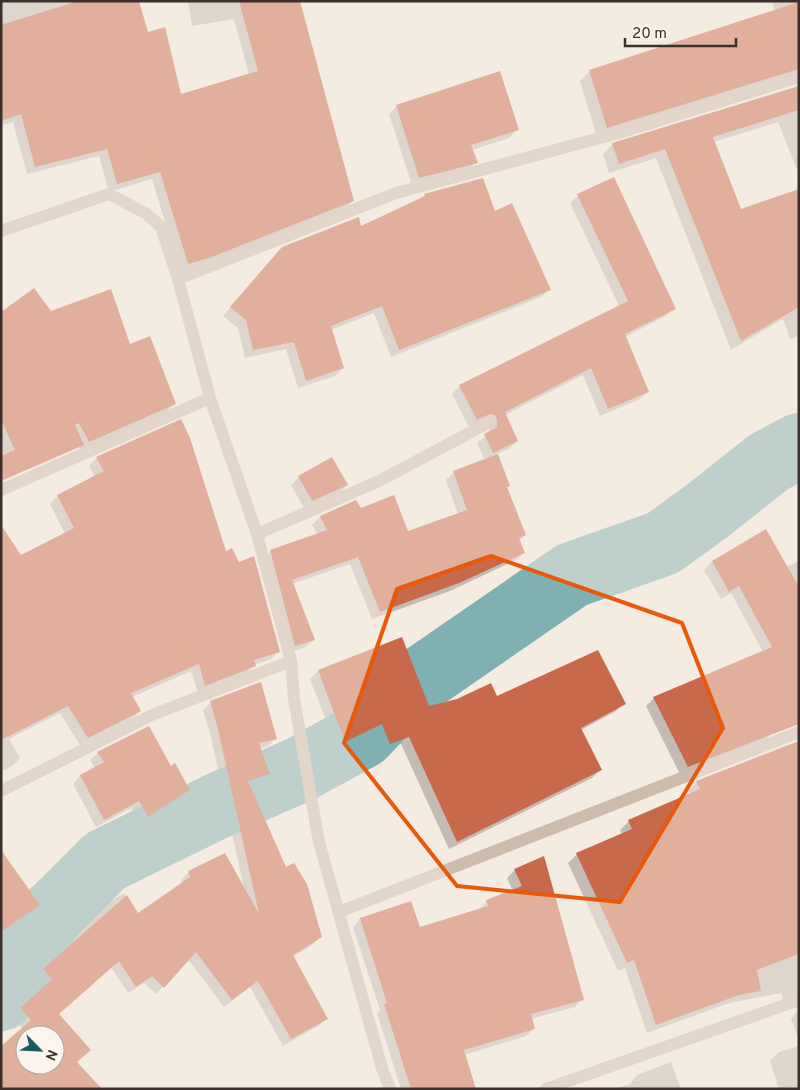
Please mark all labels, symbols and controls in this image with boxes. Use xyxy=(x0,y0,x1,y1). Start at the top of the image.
scale bar xyxy=(625,15,736,47)
text: 20 m xyxy=(632,25,667,44)
north arrow xyxy=(15,1025,65,1075)
text: N xyxy=(41,1047,60,1063)

